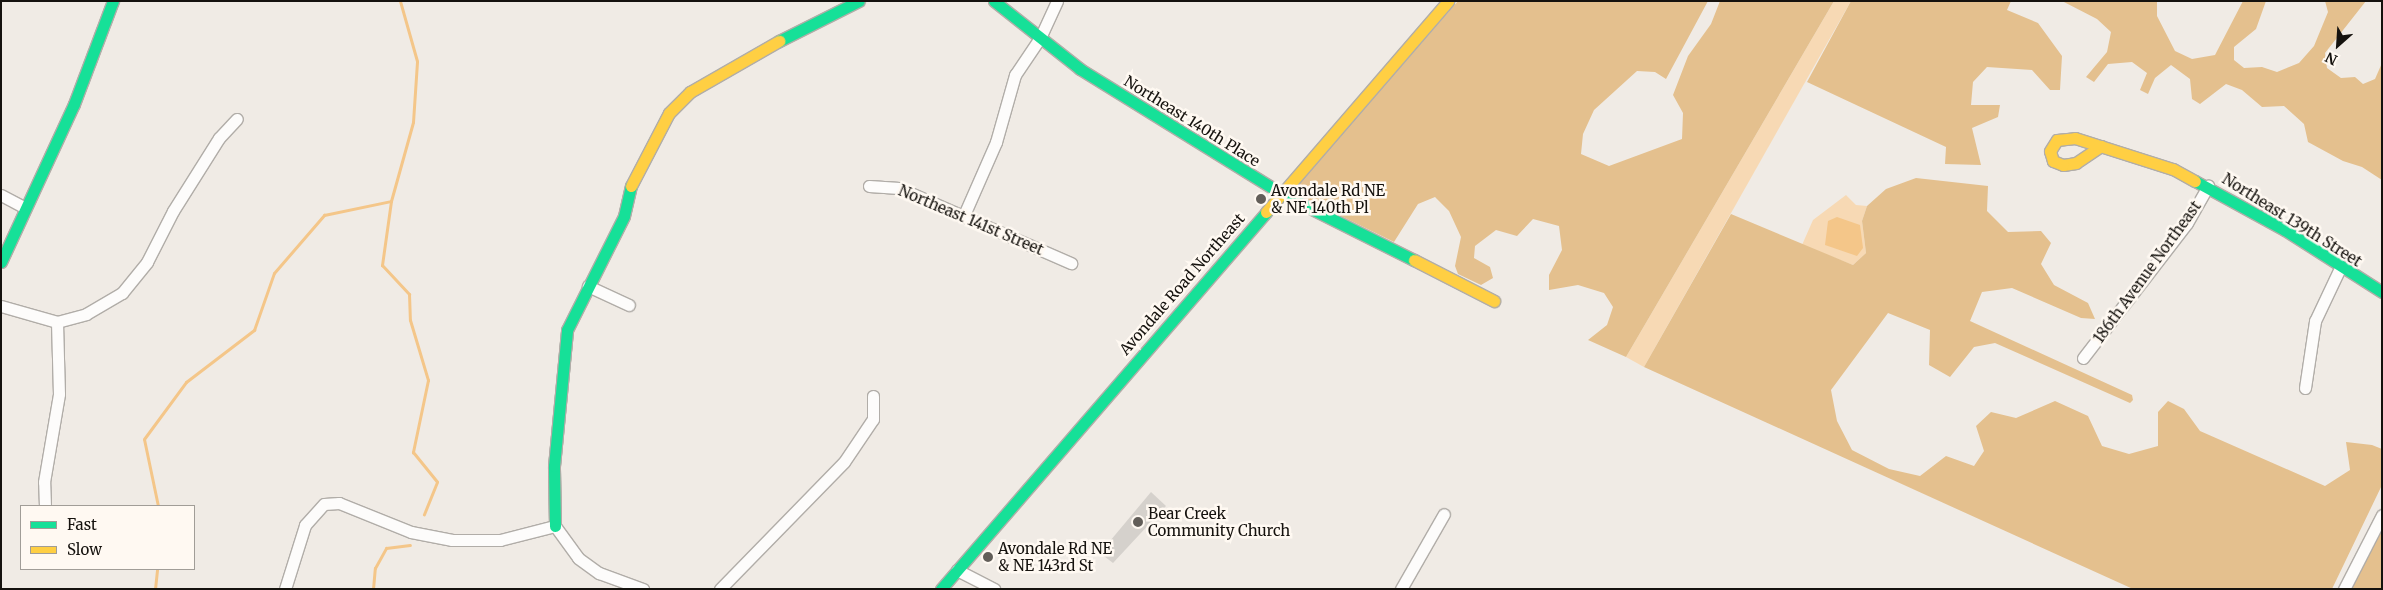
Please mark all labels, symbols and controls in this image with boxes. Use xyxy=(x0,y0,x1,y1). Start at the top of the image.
north arrow xyxy=(2313,20,2363,70)
text: N xyxy=(2323,48,2340,69)
street label: Northeast 140th Place xyxy=(1121,72,1263,170)
street label: Northeast 139th Street xyxy=(2219,170,2365,270)
street label: Northeast 141st Street xyxy=(896,181,1046,259)
place label: Avondale Rd NE & NE 140th Pl xyxy=(1271,181,1385,216)
marker: Avondale Rd NE & NE 140th Pl xyxy=(1255,193,1267,205)
street label: 186th Avenue Northeast xyxy=(2089,197,2205,347)
street label: Avondale Road Northeast xyxy=(1116,210,1248,358)
place label: Bear Creek Community Church xyxy=(1148,504,1290,539)
legend xyxy=(20,505,195,570)
text: Fast xyxy=(67,515,97,534)
marker: Bear Creek Community Church xyxy=(1132,516,1144,528)
place label: Avondale Rd NE & NE 143rd St xyxy=(998,539,1112,574)
text: Slow xyxy=(67,540,102,559)
marker: Avondale Rd NE & NE 143rd St xyxy=(982,551,994,563)

